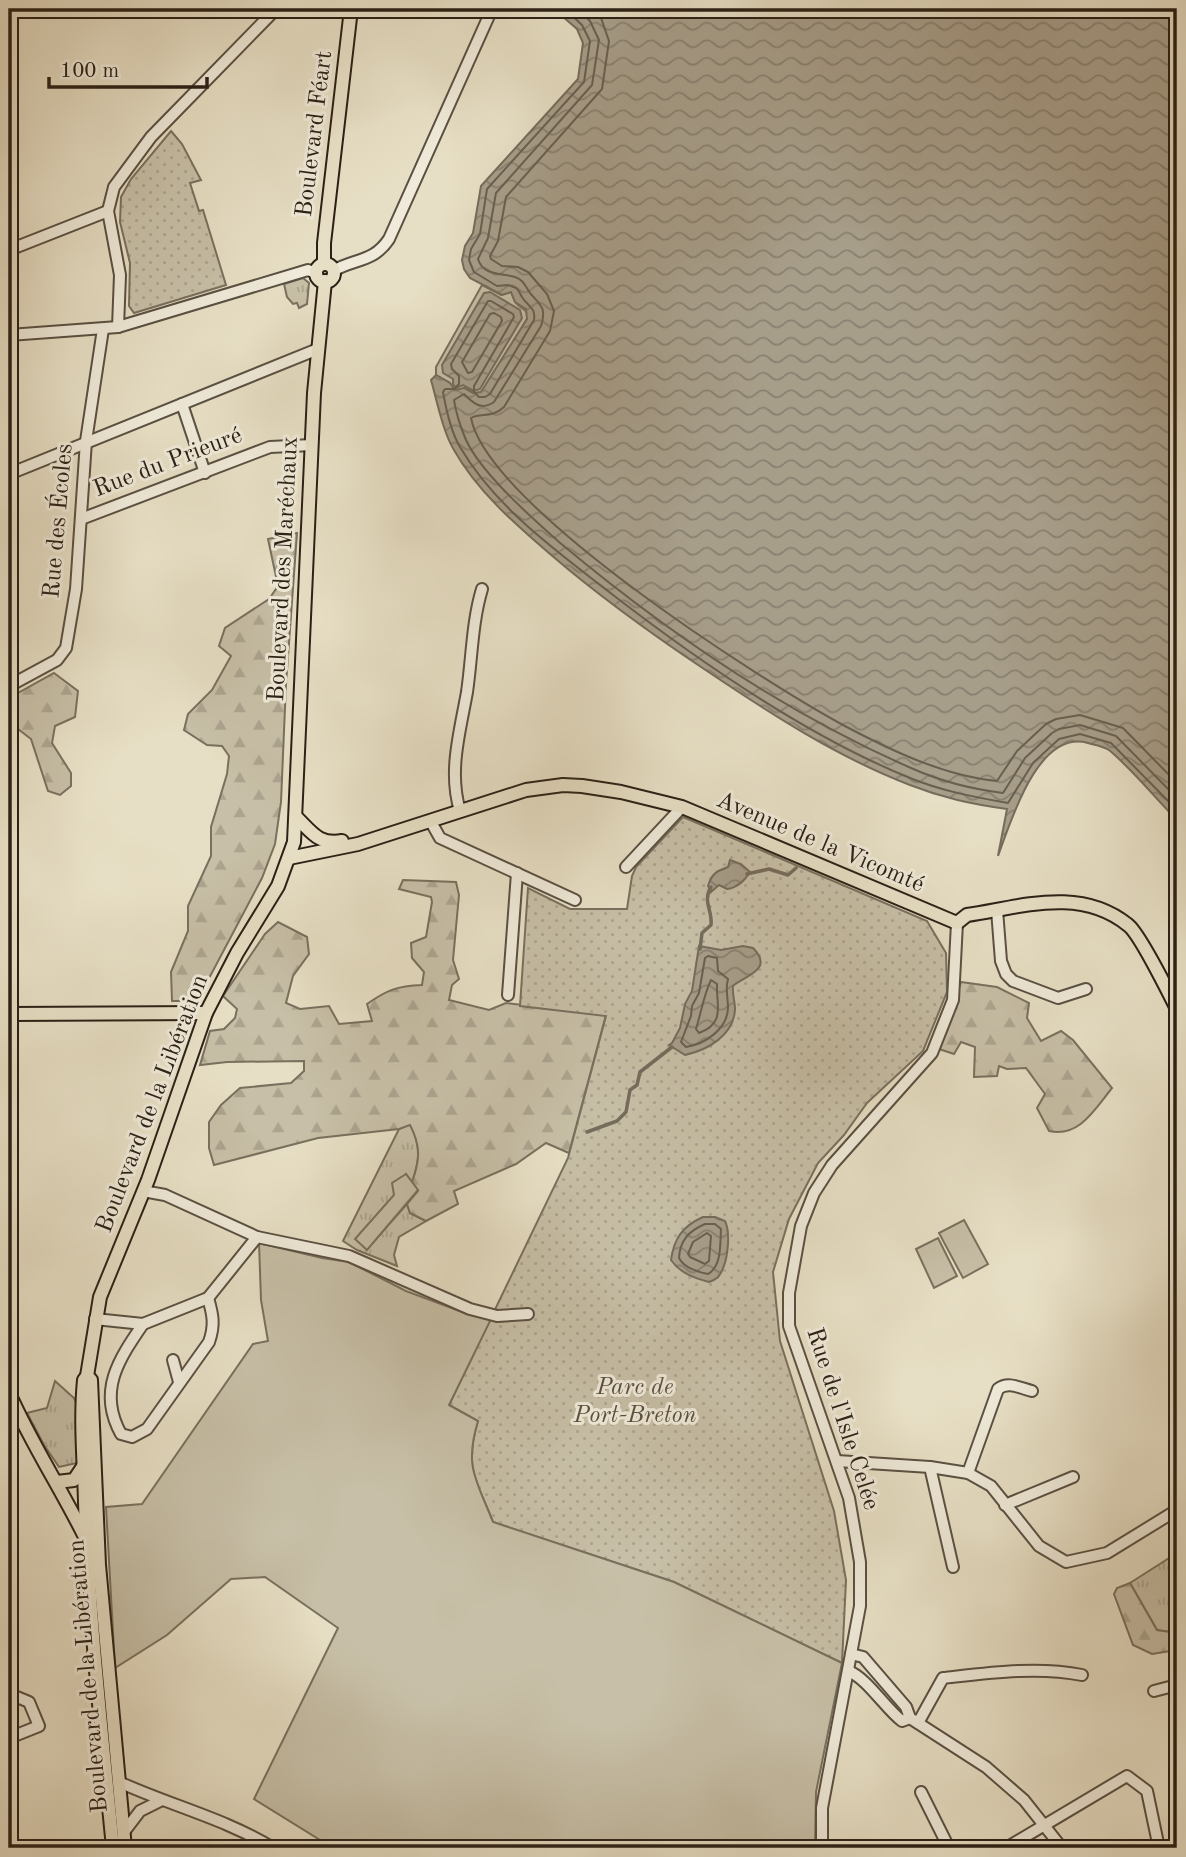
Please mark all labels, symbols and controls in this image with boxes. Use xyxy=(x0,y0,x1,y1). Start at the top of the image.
scale bar xyxy=(49,46,206,90)
street label: Boulevard Féart xyxy=(293,49,337,219)
text: 100 m xyxy=(60,61,119,82)
street label: Rue du Prieuré xyxy=(90,424,246,502)
street label: Boulevard des Maréchaux xyxy=(265,436,303,702)
street label: Rue des Écoles xyxy=(36,442,78,599)
street label: Avenue de la Vicomté xyxy=(713,788,927,898)
street label: Boulevard de la Libération xyxy=(93,972,213,1236)
street label: Rue de l'Isle Celée xyxy=(801,1325,883,1513)
park label: Parc de Port-Breton xyxy=(573,1376,697,1428)
street label: Boulevard de la Libération xyxy=(65,1538,113,1814)

